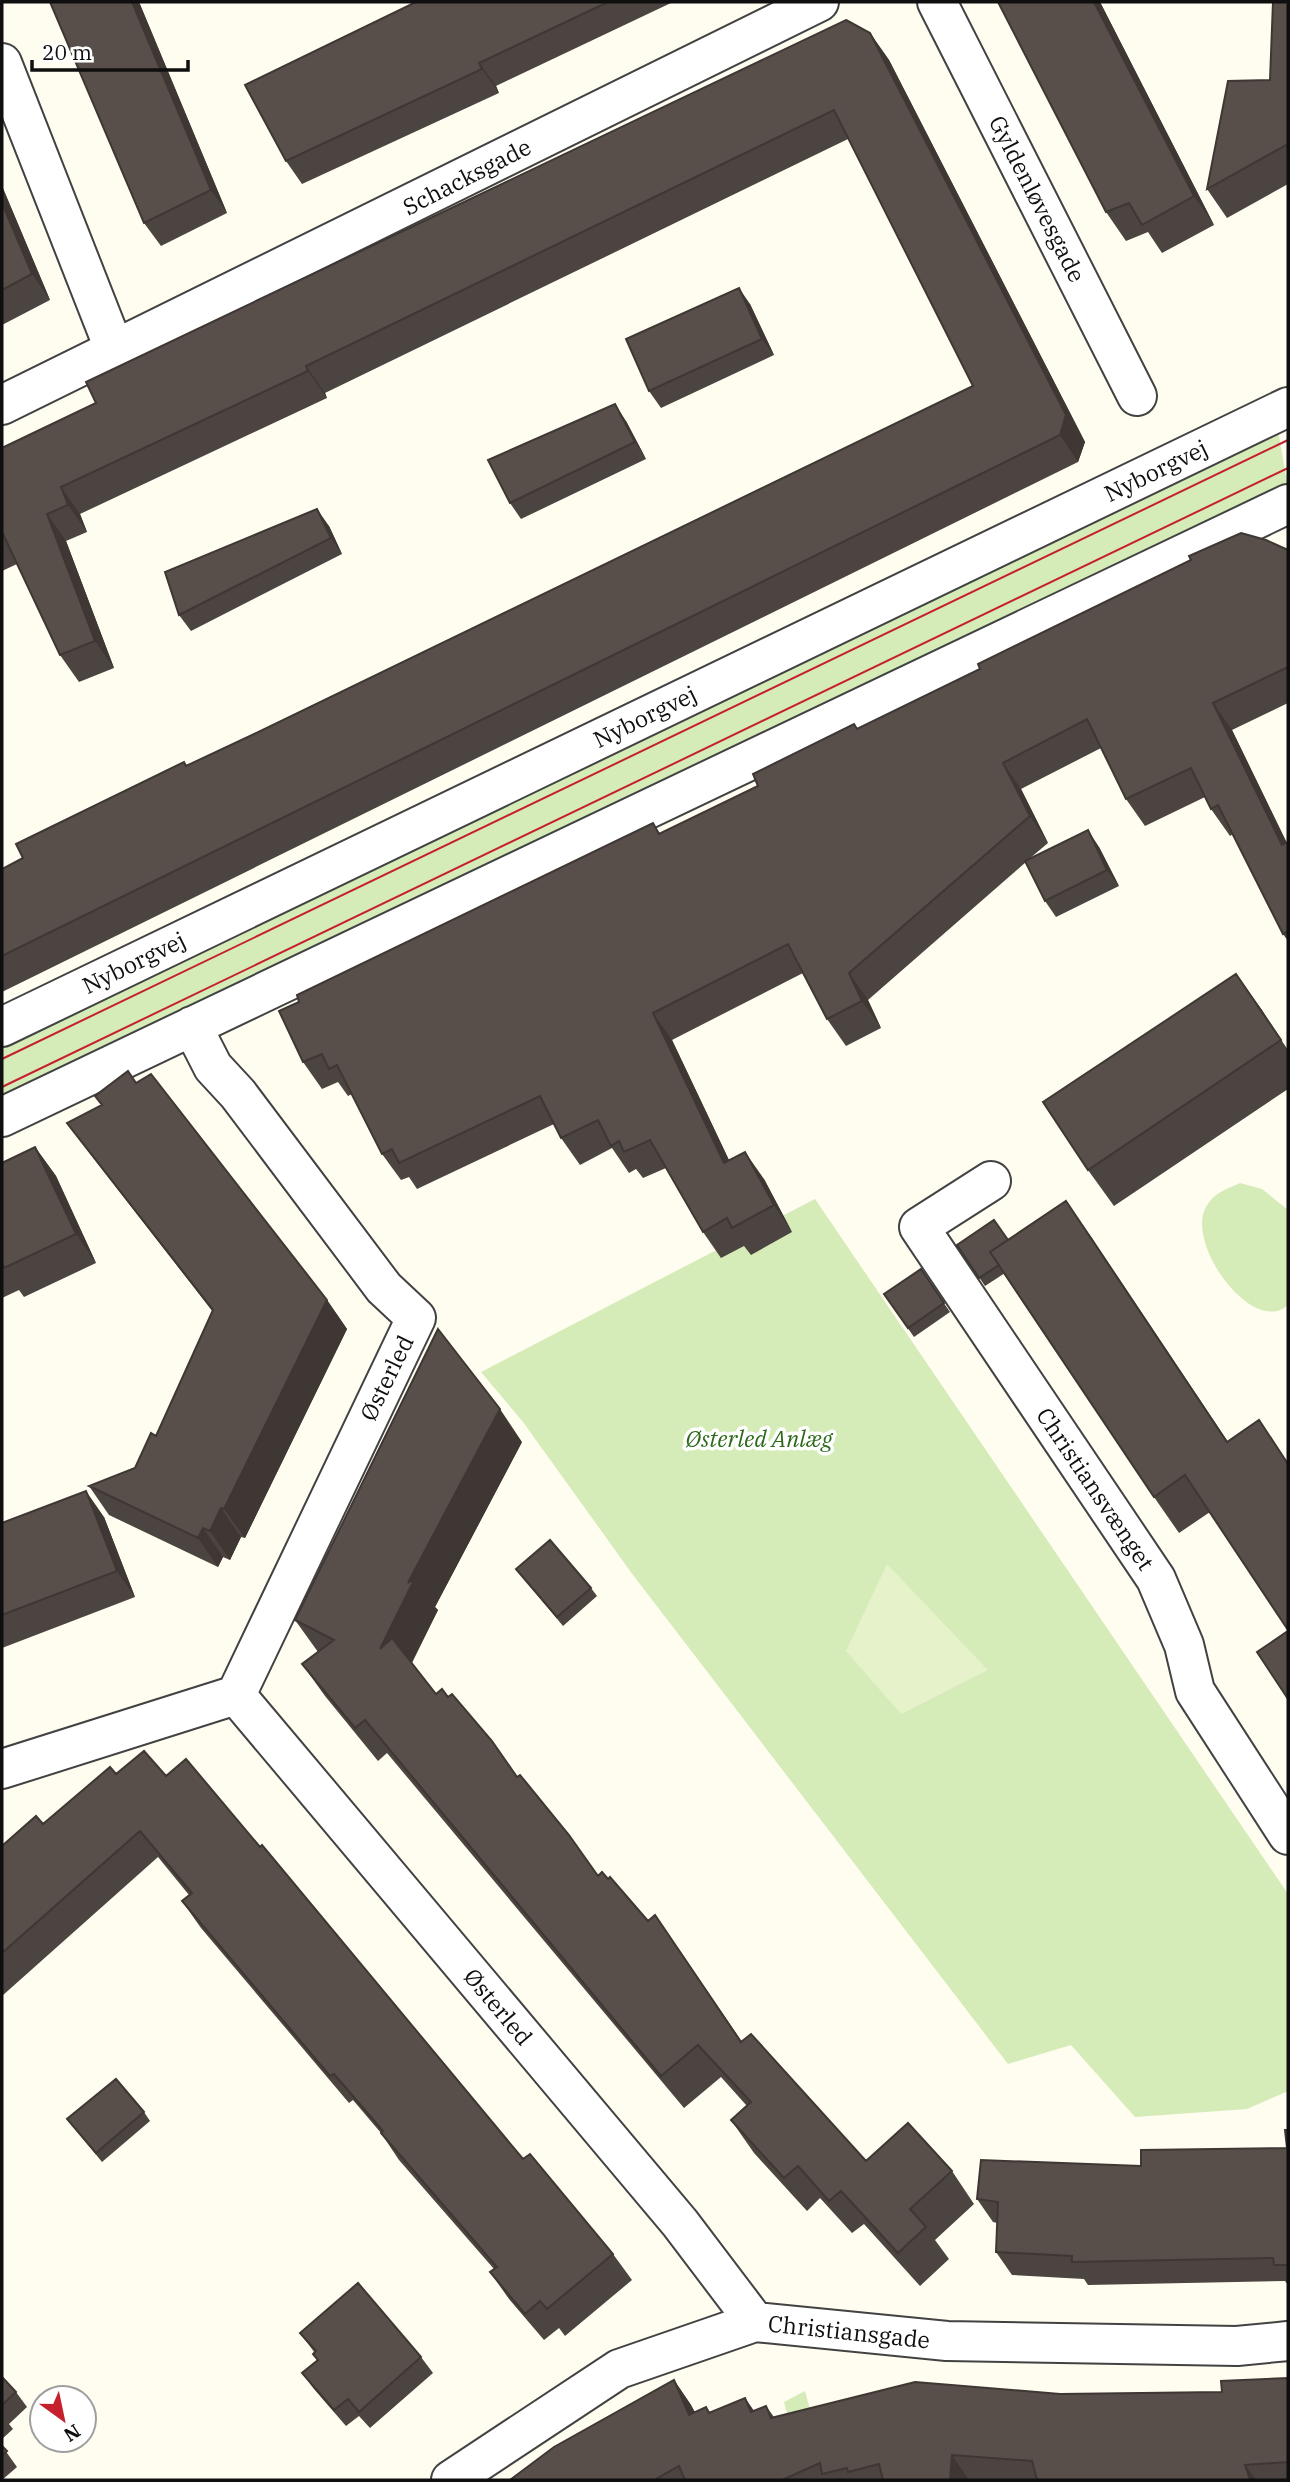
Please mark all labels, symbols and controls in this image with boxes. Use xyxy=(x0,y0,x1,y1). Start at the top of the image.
scale bar xyxy=(32,28,187,72)
text: 20 m xyxy=(42,38,92,66)
street label: Gyldenløvesgade xyxy=(983,110,1093,287)
street label: Schacksgade xyxy=(397,131,536,221)
street label: Nyborgvej xyxy=(1099,432,1212,508)
street label: Nyborgvej xyxy=(588,678,701,754)
street label: Nyborgvej xyxy=(77,924,190,1000)
street label: Østerled xyxy=(353,1330,420,1425)
street label: Christiansvænget xyxy=(1030,1401,1161,1576)
park label: Østerled Anlæg xyxy=(685,1423,834,1453)
street label: Østerled xyxy=(458,1962,540,2051)
street label: Christiansgade xyxy=(767,2308,932,2354)
north arrow xyxy=(28,2384,98,2454)
text: N xyxy=(59,2419,85,2447)

